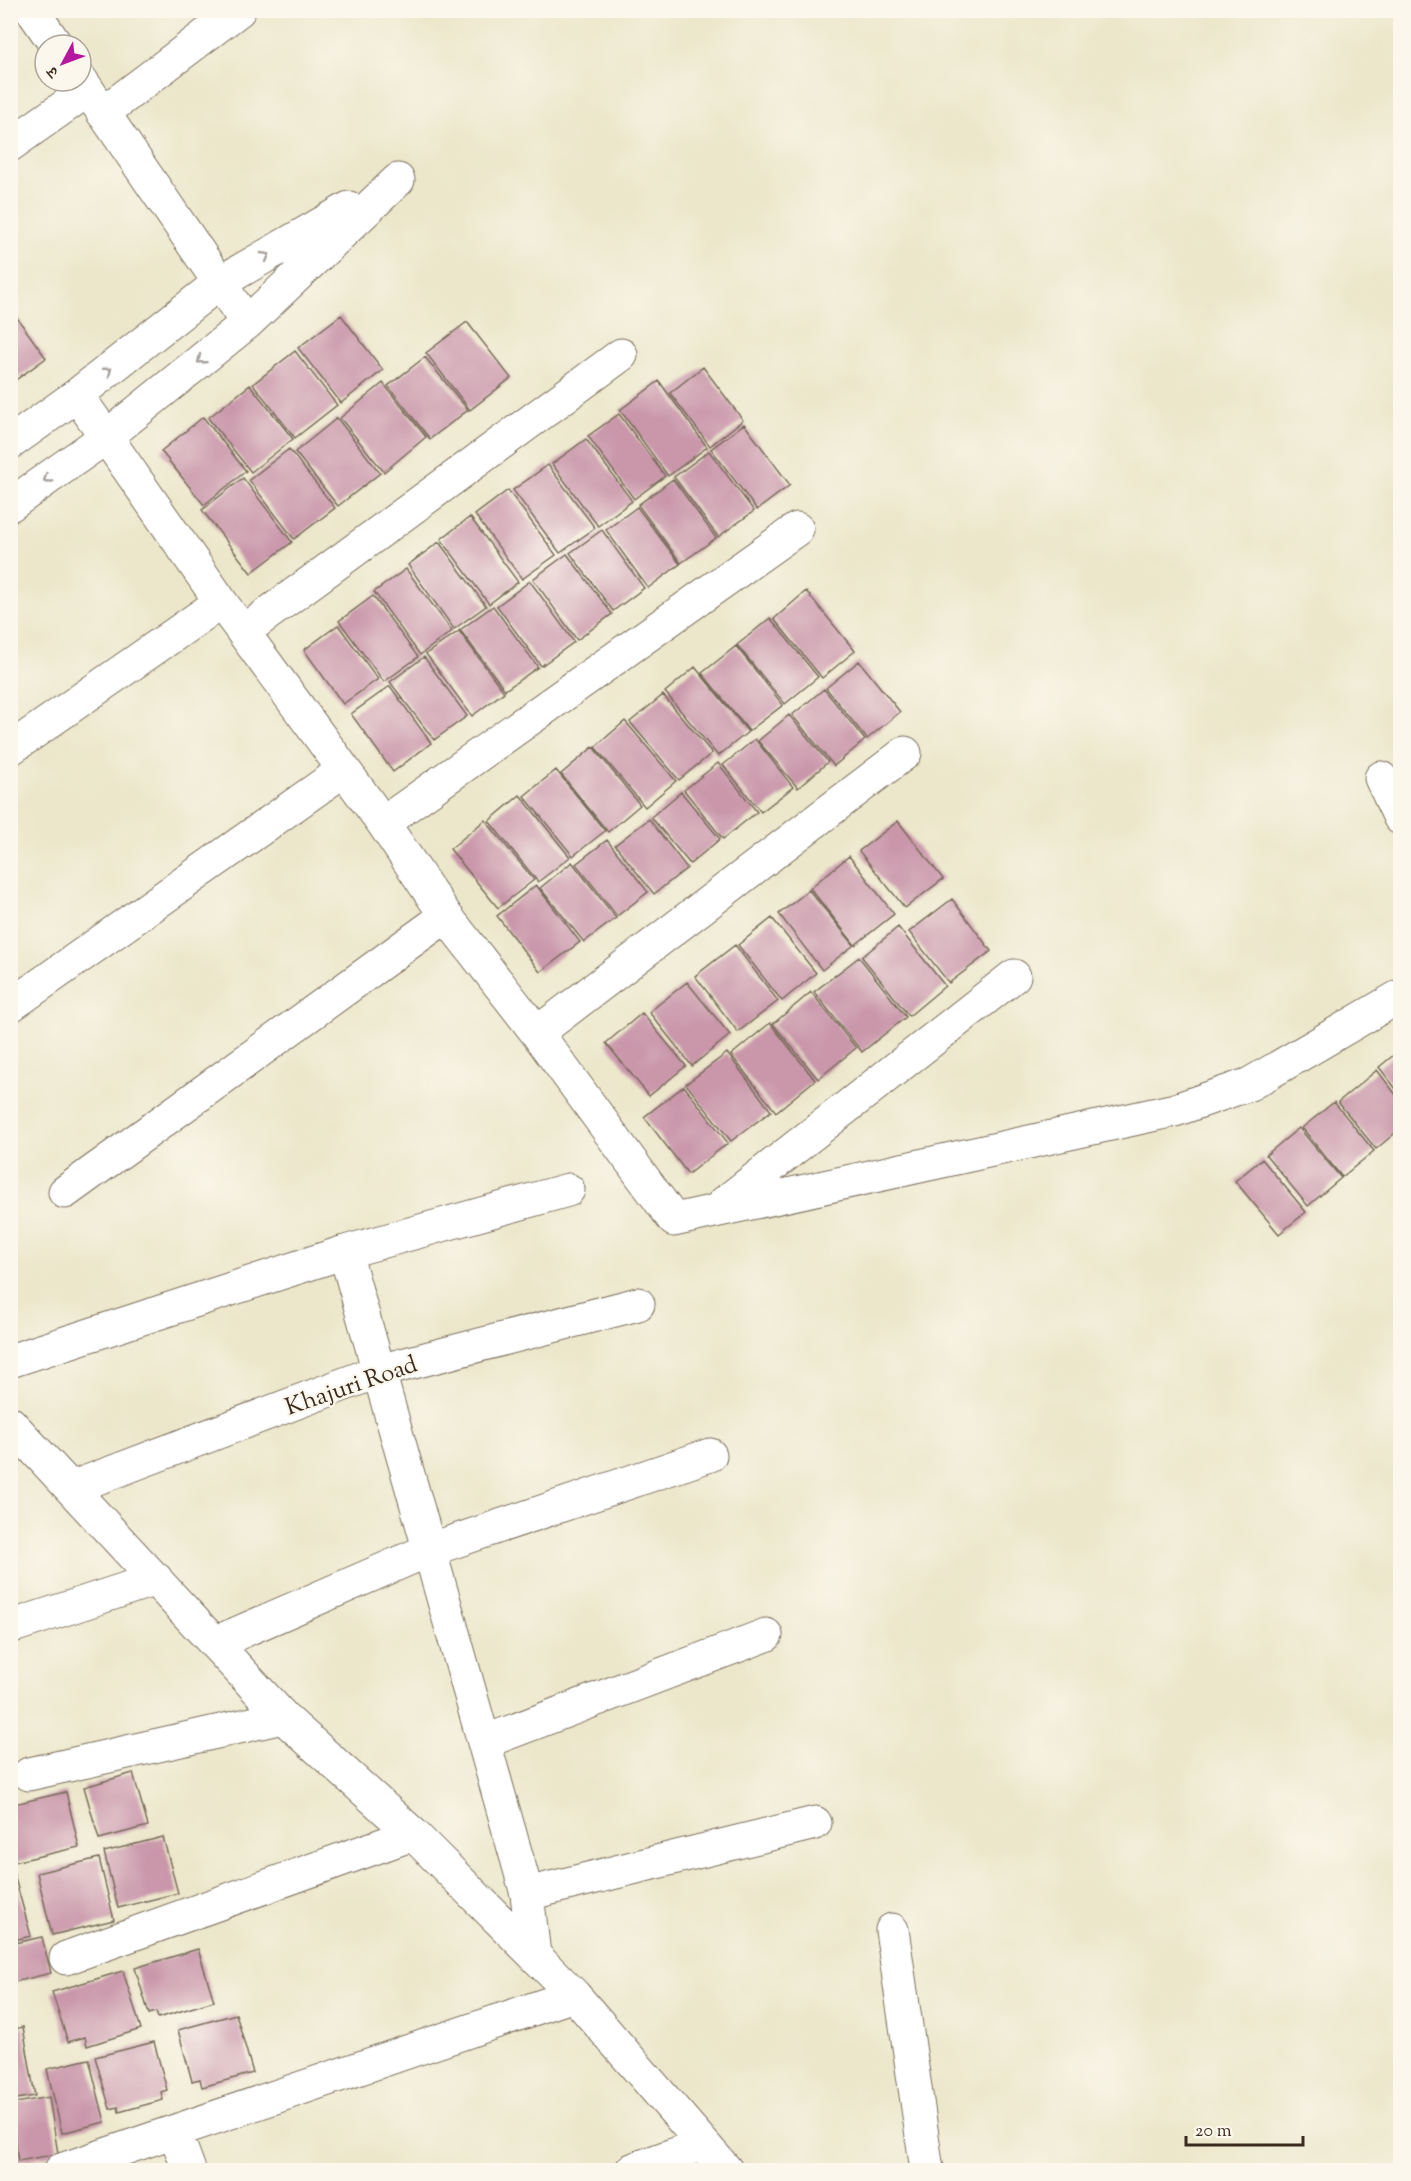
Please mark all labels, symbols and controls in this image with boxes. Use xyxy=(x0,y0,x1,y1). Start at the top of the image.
north arrow xyxy=(33,33,93,93)
text: उ xyxy=(41,59,66,83)
one-way arrow xyxy=(259,252,270,264)
one-way arrow xyxy=(197,352,208,363)
one-way arrow xyxy=(101,367,112,378)
one-way arrow xyxy=(43,472,54,483)
street label: Khajuri Road xyxy=(281,1348,423,1425)
scale bar xyxy=(1186,2109,1303,2147)
text: 20 m xyxy=(1195,2119,1232,2145)

